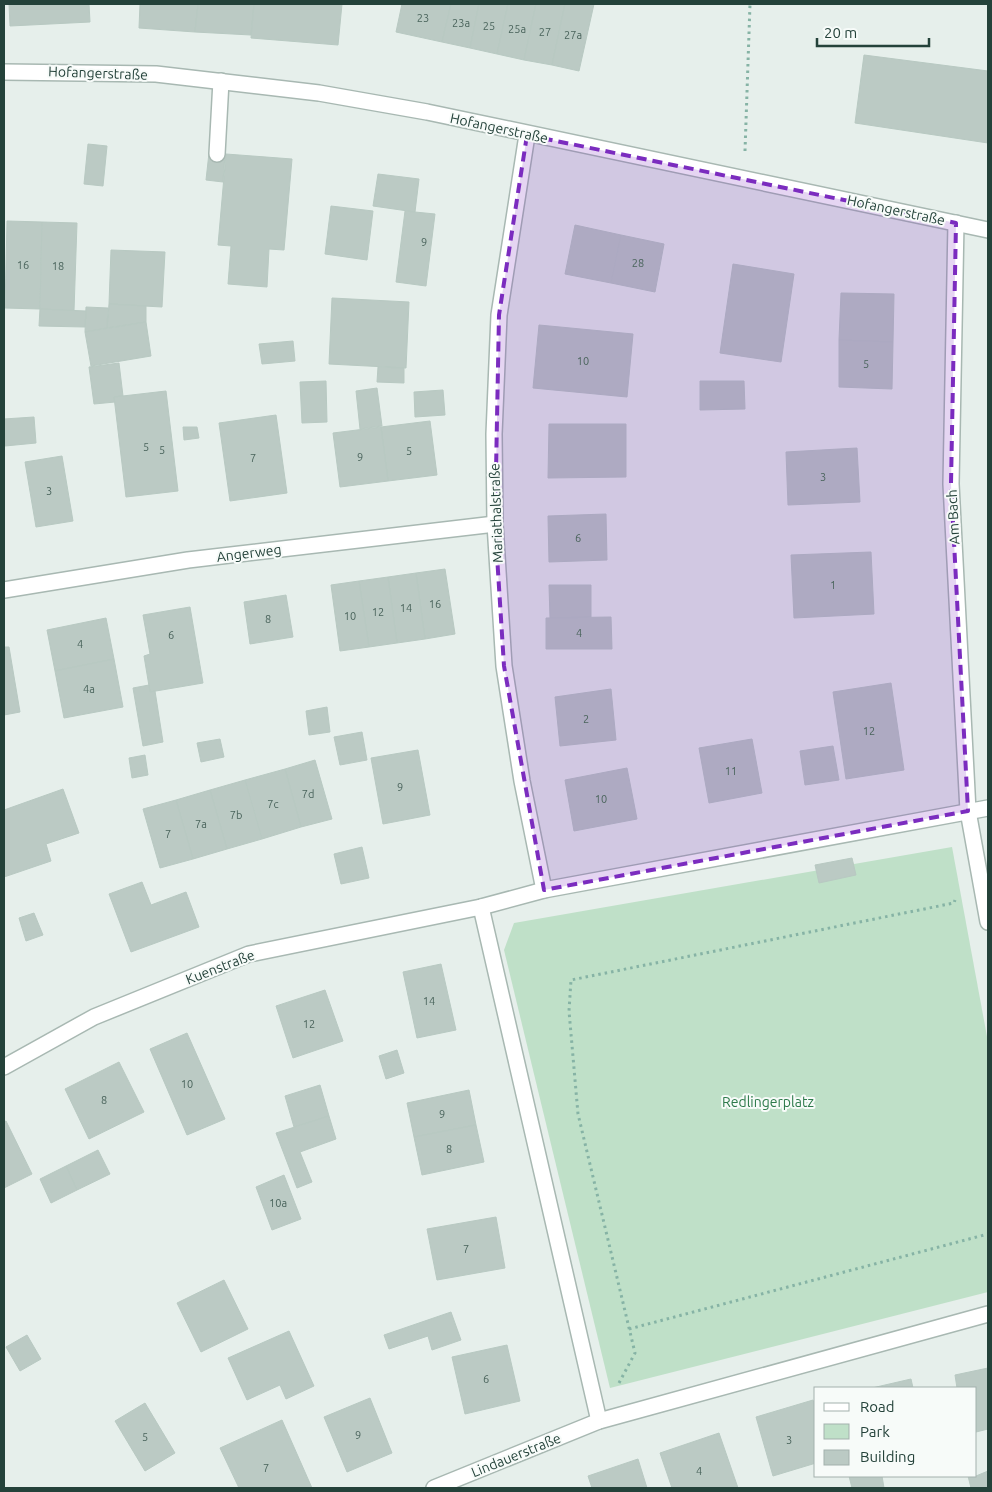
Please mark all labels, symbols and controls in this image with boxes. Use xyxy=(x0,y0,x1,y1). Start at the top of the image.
house number: 23 xyxy=(417,12,429,24)
scale bar xyxy=(817,15,930,47)
house number: 23a xyxy=(452,17,470,29)
house number: 25 xyxy=(483,20,495,32)
house number: 25a xyxy=(508,23,526,35)
text: 20 m xyxy=(824,24,857,41)
house number: 27 xyxy=(539,26,551,38)
house number: 27a xyxy=(564,29,582,41)
street label: Hofangerstraße xyxy=(48,63,148,83)
street label: Hofangerstraße xyxy=(449,110,549,146)
street label: Hofangerstraße xyxy=(846,192,946,228)
house number: 9 xyxy=(421,236,427,248)
house number: 28 xyxy=(632,257,644,269)
house number: 16 xyxy=(17,259,29,271)
house number: 18 xyxy=(52,260,64,272)
house number: 10 xyxy=(577,355,589,367)
house number: 5 xyxy=(863,358,869,370)
house number: 5 xyxy=(143,441,149,453)
house number: 5 xyxy=(159,444,165,456)
house number: 5 xyxy=(406,445,412,457)
house number: 9 xyxy=(357,451,363,463)
house number: 7 xyxy=(250,452,256,464)
street label: Mariathalstraße xyxy=(486,463,506,563)
house number: 3 xyxy=(820,471,826,483)
house number: 3 xyxy=(46,485,52,497)
street label: Am Bach xyxy=(944,489,962,545)
house number: 6 xyxy=(575,532,581,544)
street label: Angerweg xyxy=(216,541,282,565)
house number: 1 xyxy=(830,579,836,591)
house number: 16 xyxy=(429,598,441,610)
house number: 14 xyxy=(400,602,412,614)
house number: 12 xyxy=(372,606,384,618)
house number: 10 xyxy=(344,610,356,622)
house number: 8 xyxy=(265,613,271,625)
house number: 4 xyxy=(576,627,582,639)
house number: 6 xyxy=(168,629,174,641)
house number: 4 xyxy=(77,638,83,650)
house number: 4a xyxy=(83,683,95,695)
house number: 2 xyxy=(583,713,589,725)
house number: 12 xyxy=(863,725,875,737)
house number: 11 xyxy=(725,765,737,777)
house number: 9 xyxy=(397,781,403,793)
house number: 7d xyxy=(302,788,314,800)
house number: 10 xyxy=(595,793,607,805)
house number: 7c xyxy=(267,798,279,810)
house number: 7b xyxy=(230,809,242,821)
house number: 7a xyxy=(195,818,207,830)
house number: 7 xyxy=(165,828,171,840)
street label: Kuenstraße xyxy=(183,947,257,987)
house number: 14 xyxy=(423,995,435,1007)
house number: 12 xyxy=(303,1018,315,1030)
house number: 10 xyxy=(181,1078,193,1090)
house number: 8 xyxy=(101,1094,107,1106)
park label: Redlingerplatz xyxy=(722,1094,814,1110)
house number: 9 xyxy=(439,1108,445,1120)
house number: 8 xyxy=(446,1143,452,1155)
house number: 10a xyxy=(269,1197,287,1209)
house number: 7 xyxy=(463,1243,469,1255)
house number: 6 xyxy=(483,1373,489,1385)
legend xyxy=(814,1387,977,1477)
text: Road xyxy=(860,1398,895,1415)
text: Park xyxy=(860,1423,890,1440)
house number: 9 xyxy=(355,1429,361,1441)
street label: Lindauerstraße xyxy=(469,1430,563,1480)
house number: 5 xyxy=(142,1431,148,1443)
house number: 3 xyxy=(786,1434,792,1446)
text: Building xyxy=(860,1448,915,1465)
house number: 7 xyxy=(263,1462,269,1474)
house number: 4 xyxy=(696,1465,702,1477)

